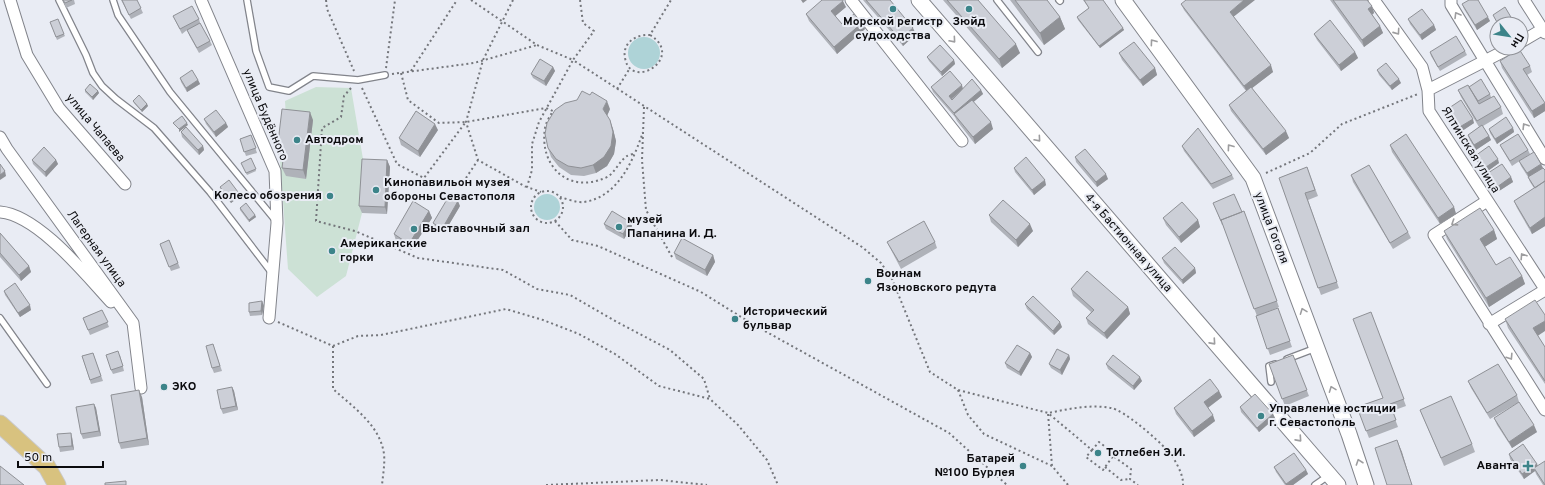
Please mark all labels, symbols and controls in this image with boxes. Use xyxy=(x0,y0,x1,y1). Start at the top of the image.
marker: Морской регистр судоходства xyxy=(888,4,898,14)
marker: Зюйд xyxy=(964,4,974,14)
one-way arrow xyxy=(1455,12,1462,19)
place label: Морской регистр судоходства xyxy=(843,14,943,44)
place label: Зюйд xyxy=(952,14,986,30)
north arrow xyxy=(1489,16,1529,56)
one-way arrow xyxy=(1392,28,1400,35)
text: Пн xyxy=(1507,31,1527,50)
one-way arrow xyxy=(949,36,956,43)
one-way arrow xyxy=(1151,39,1158,46)
street label: улица Будённого xyxy=(238,67,292,164)
street label: улица Чапаева xyxy=(62,90,128,166)
street label: Ялтинская улица xyxy=(1437,104,1503,196)
one-way arrow xyxy=(1522,123,1529,130)
place label: Автодром xyxy=(305,132,363,148)
one-way arrow xyxy=(1033,134,1040,142)
marker: Автодром xyxy=(292,135,302,145)
one-way arrow xyxy=(1228,144,1235,151)
place label: Кинопавильон музея обороны Севастополя xyxy=(384,175,515,205)
marker: Кинопавильон музея обороны Севастополя xyxy=(371,185,381,195)
place label: Колесо обозрения xyxy=(214,188,322,204)
street label: 4-я Бастионная улица xyxy=(1081,190,1175,296)
street label: улица Гоголя xyxy=(1250,190,1292,266)
marker: Колесо обозрения xyxy=(325,191,335,201)
street label: Лагерная улица xyxy=(63,207,129,291)
place label: музей Папанина И. Д. xyxy=(627,212,717,242)
one-way arrow xyxy=(1451,218,1458,225)
place label: Выставочный зал xyxy=(422,221,530,237)
marker: музей Папанина И. Д. xyxy=(614,222,624,232)
marker: Выставочный зал xyxy=(409,224,419,234)
place label: Американские горки xyxy=(340,236,427,266)
marker: Американские горки xyxy=(327,246,337,256)
one-way arrow xyxy=(1521,254,1528,261)
place label: Воинам Язоновского редута xyxy=(876,266,996,296)
marker: Воинам Язоновского редута xyxy=(863,276,873,286)
place label: Исторический бульвар xyxy=(743,304,827,334)
one-way arrow xyxy=(1299,308,1307,315)
marker: Исторический бульвар xyxy=(730,314,740,324)
one-way arrow xyxy=(1208,337,1216,345)
one-way arrow xyxy=(1506,353,1513,360)
place label: ЭКО xyxy=(172,379,197,395)
marker: ЭКО xyxy=(159,382,169,392)
one-way arrow xyxy=(1329,386,1337,393)
place label: Управление юстиции г. Севастополь xyxy=(1269,401,1396,431)
marker: Управление юстиции г. Севастополь xyxy=(1256,411,1266,421)
one-way arrow xyxy=(1295,434,1302,442)
scale bar xyxy=(18,443,103,469)
place label: Тотлебен Э.И. xyxy=(1106,445,1185,461)
marker: Тотлебен Э.И. xyxy=(1093,448,1103,458)
text: 50 m xyxy=(24,450,52,466)
place label: Батарей №100 Бурлея xyxy=(935,451,1015,481)
place label: Аванта xyxy=(1476,458,1519,474)
one-way arrow xyxy=(1355,459,1363,466)
marker: Аванта xyxy=(1522,460,1534,472)
marker: Батарей №100 Бурлея xyxy=(1018,461,1028,471)

